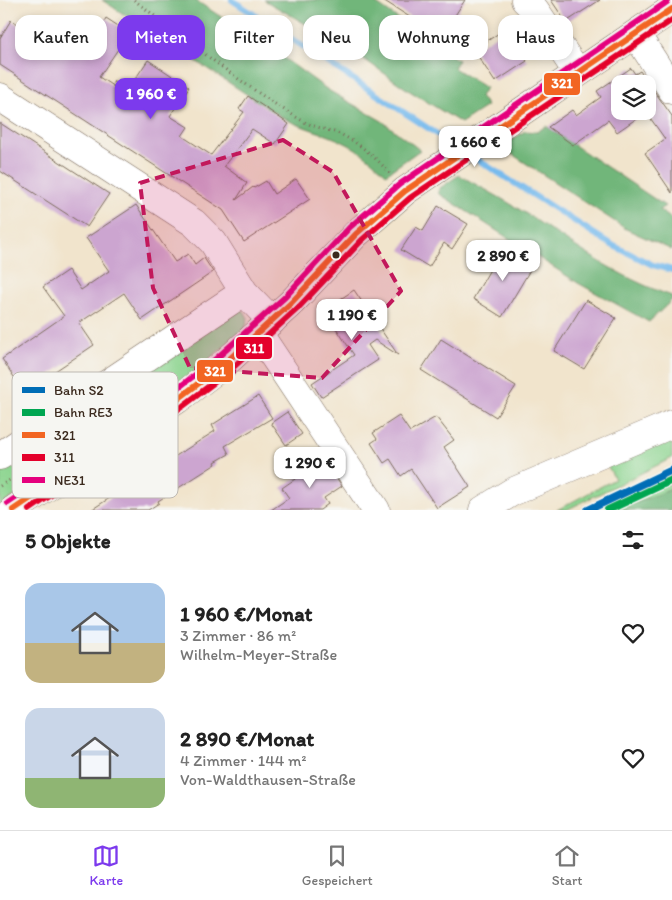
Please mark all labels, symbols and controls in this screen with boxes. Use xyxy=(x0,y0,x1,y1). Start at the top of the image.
chip: Kaufen xyxy=(15,15,107,60)
chip: Mieten xyxy=(117,15,205,60)
chip: Filter xyxy=(215,15,293,60)
chip: Neu xyxy=(303,15,369,60)
chip: Wohnung xyxy=(379,15,488,60)
chip: Haus xyxy=(498,15,573,60)
line badge: 321 xyxy=(543,72,581,96)
text: 321 xyxy=(551,75,573,92)
map controls xyxy=(611,75,656,120)
button: layers xyxy=(611,75,656,120)
pin: 1 960 € xyxy=(105,78,197,120)
text: 1 960 € xyxy=(126,84,176,103)
pin: 1 660 € xyxy=(429,126,521,168)
text: 1 660 € xyxy=(450,132,500,151)
pin: 2 890 € xyxy=(457,240,549,282)
text: 2 890 € xyxy=(477,246,529,265)
unlabelled marker xyxy=(331,250,341,260)
pin: 1 190 € xyxy=(306,298,398,341)
text: 1 190 € xyxy=(327,305,377,324)
line badge: 311 xyxy=(235,336,273,360)
text: 311 xyxy=(244,340,265,357)
line badge: 321 xyxy=(196,359,234,383)
text: 321 xyxy=(204,363,226,380)
legend xyxy=(12,372,178,498)
text: Bahn S2 xyxy=(54,382,104,399)
text: Bahn RE3 xyxy=(54,404,113,421)
text: 321 xyxy=(54,427,76,444)
pin: 1 290 € xyxy=(264,446,356,489)
text: 311 xyxy=(54,449,75,466)
text: 1 290 € xyxy=(285,453,335,472)
text: NE31 xyxy=(54,472,86,489)
icon: filters xyxy=(619,526,647,554)
text: 5 Objekte xyxy=(25,528,111,553)
text: 1 960 €/Monat xyxy=(180,601,312,626)
icon: home xyxy=(65,603,125,663)
icon: heart xyxy=(619,619,647,647)
text: 3 Zimmer · 86 m² xyxy=(180,626,296,645)
text: Wilhelm-Meyer-Straße xyxy=(180,645,337,664)
text: 2 890 €/Monat xyxy=(180,726,314,751)
icon: home xyxy=(65,728,125,788)
icon: heart xyxy=(619,744,647,772)
text: 4 Zimmer · 144 m² xyxy=(180,751,306,770)
text: Von-Waldthausen-Straße xyxy=(180,770,356,789)
tab: Karte xyxy=(89,842,123,889)
tab: Gespeichert xyxy=(302,842,373,889)
tab: Start xyxy=(552,842,583,889)

